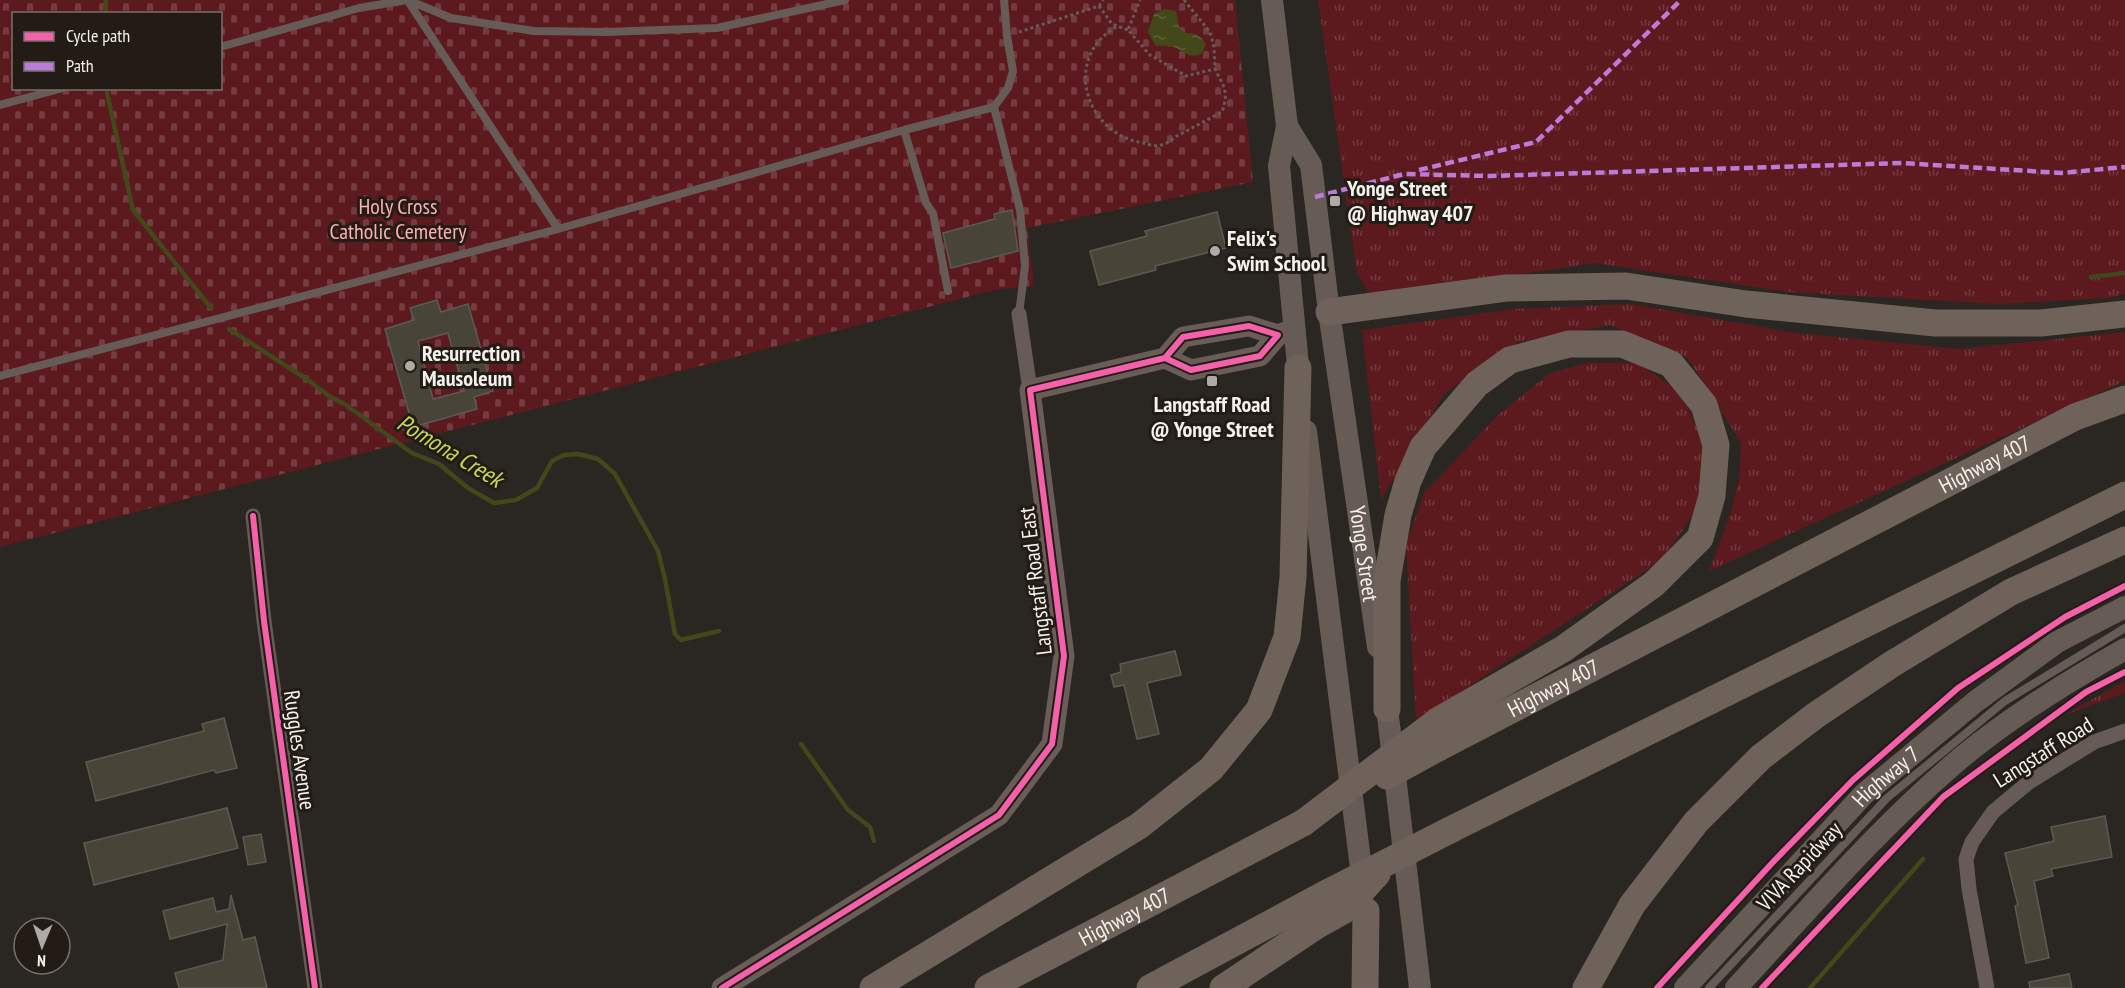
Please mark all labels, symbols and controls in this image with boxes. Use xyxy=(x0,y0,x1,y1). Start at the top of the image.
legend xyxy=(12,12,222,90)
text: Cycle path xyxy=(66,24,130,47)
text: Path xyxy=(66,54,94,77)
place label: Yonge Street @ Highway 407 xyxy=(1346,174,1474,227)
park label: Holy Cross Catholic Cemetery xyxy=(329,192,467,245)
marker: Yonge Street @ Highway 407 xyxy=(1328,194,1342,208)
place label: Felix's Swim School xyxy=(1227,224,1327,277)
marker: Felix's Swim School xyxy=(1208,244,1222,258)
place label: Resurrection Mausoleum xyxy=(422,339,520,392)
marker: Resurrection Mausoleum xyxy=(403,359,417,373)
marker: Langstaff Road @ Yonge Street xyxy=(1205,374,1219,388)
place label: Langstaff Road @ Yonge Street xyxy=(1150,390,1274,443)
water label: Pomona Creek xyxy=(392,407,511,496)
street label: Highway 407 xyxy=(1934,429,2035,499)
street label: Yonge Street xyxy=(1343,504,1385,603)
street label: Langstaff Road East xyxy=(1012,505,1058,657)
street label: Highway 407 xyxy=(1503,653,1604,723)
street label: Ruggles Avenue xyxy=(278,688,322,812)
street label: Langstaff Road xyxy=(1988,710,2098,794)
street label: Highway 7 xyxy=(1846,740,1925,812)
street label: VIVA Rapidway xyxy=(1750,815,1848,917)
street label: Highway 407 xyxy=(1074,881,1175,952)
north arrow xyxy=(12,916,72,976)
text: N xyxy=(37,951,46,971)

